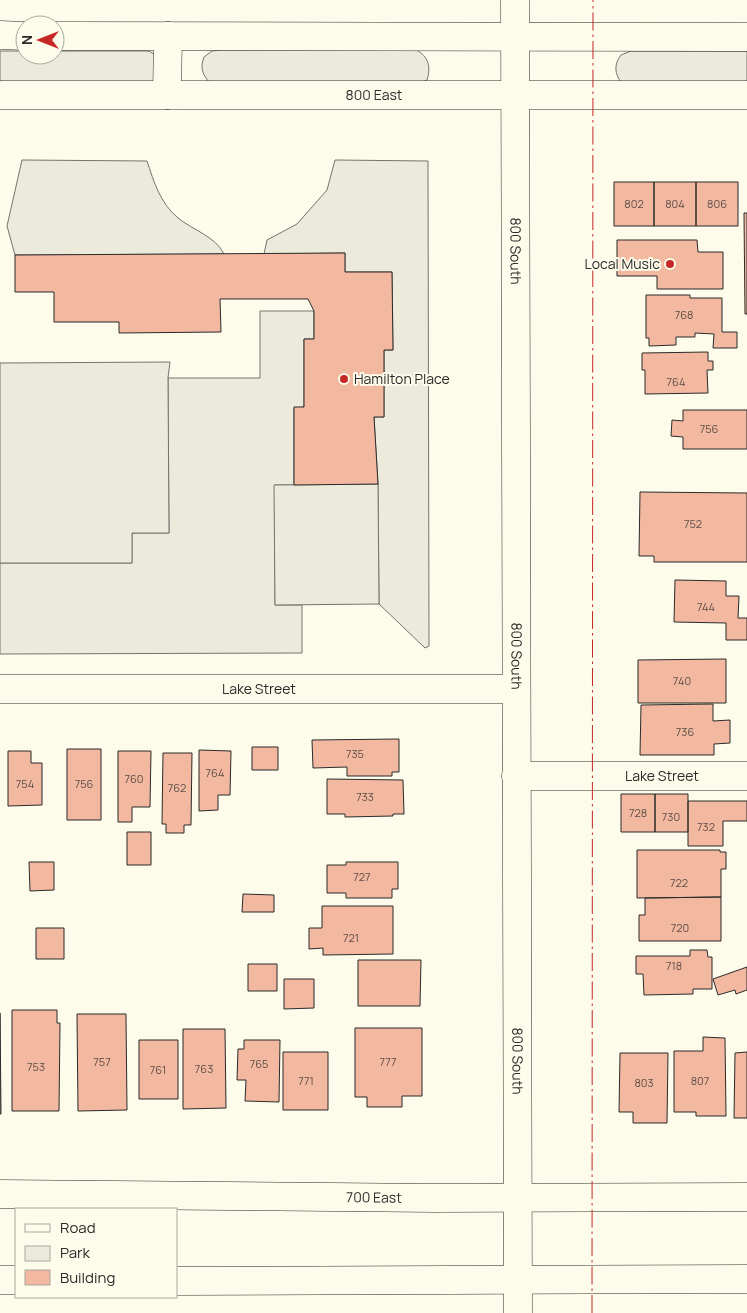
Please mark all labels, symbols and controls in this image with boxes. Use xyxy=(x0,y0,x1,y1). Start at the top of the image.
north arrow xyxy=(15,15,65,65)
text: N xyxy=(17,35,36,45)
street label: 800 East xyxy=(346,85,403,104)
house number: 802 xyxy=(624,196,644,211)
house number: 804 xyxy=(665,196,685,211)
house number: 806 xyxy=(707,196,727,211)
street label: 800 South xyxy=(506,217,526,285)
place label: Local Music xyxy=(585,254,660,273)
marker: Local Music xyxy=(664,258,676,270)
house number: 768 xyxy=(675,307,693,322)
place label: Hamilton Place xyxy=(354,369,450,388)
marker: Hamilton Place xyxy=(338,373,350,385)
house number: 764 xyxy=(667,374,685,389)
house number: 756 xyxy=(700,421,719,436)
house number: 752 xyxy=(684,516,702,531)
house number: 744 xyxy=(697,599,715,614)
street label: 800 South xyxy=(507,622,527,690)
house number: 740 xyxy=(673,673,691,688)
street label: Lake Street xyxy=(222,679,296,698)
house number: 736 xyxy=(676,724,694,739)
house number: 735 xyxy=(346,746,364,761)
house number: 764 xyxy=(206,765,224,780)
street label: Lake Street xyxy=(625,766,699,785)
house number: 760 xyxy=(124,771,144,786)
house number: 754 xyxy=(16,776,34,791)
house number: 756 xyxy=(75,776,94,791)
house number: 762 xyxy=(168,780,186,795)
house number: 733 xyxy=(356,789,374,804)
house number: 728 xyxy=(629,805,647,820)
house number: 730 xyxy=(662,809,680,824)
house number: 732 xyxy=(697,819,715,834)
house number: 727 xyxy=(353,869,371,884)
house number: 722 xyxy=(670,875,688,890)
house number: 720 xyxy=(671,920,689,935)
house number: 721 xyxy=(343,930,359,945)
house number: 718 xyxy=(666,958,682,973)
street label: 800 South xyxy=(508,1027,528,1095)
house number: 757 xyxy=(93,1054,111,1069)
house number: 777 xyxy=(379,1054,397,1069)
house number: 765 xyxy=(250,1056,268,1071)
house number: 753 xyxy=(27,1059,45,1074)
house number: 763 xyxy=(195,1061,213,1076)
house number: 761 xyxy=(150,1062,166,1077)
house number: 771 xyxy=(298,1073,314,1088)
house number: 807 xyxy=(691,1073,709,1088)
house number: 803 xyxy=(634,1075,654,1090)
street label: 700 East xyxy=(346,1187,402,1207)
legend xyxy=(15,1208,178,1298)
text: Road xyxy=(60,1217,96,1238)
text: Park xyxy=(60,1242,90,1263)
text: Building xyxy=(60,1267,115,1288)

